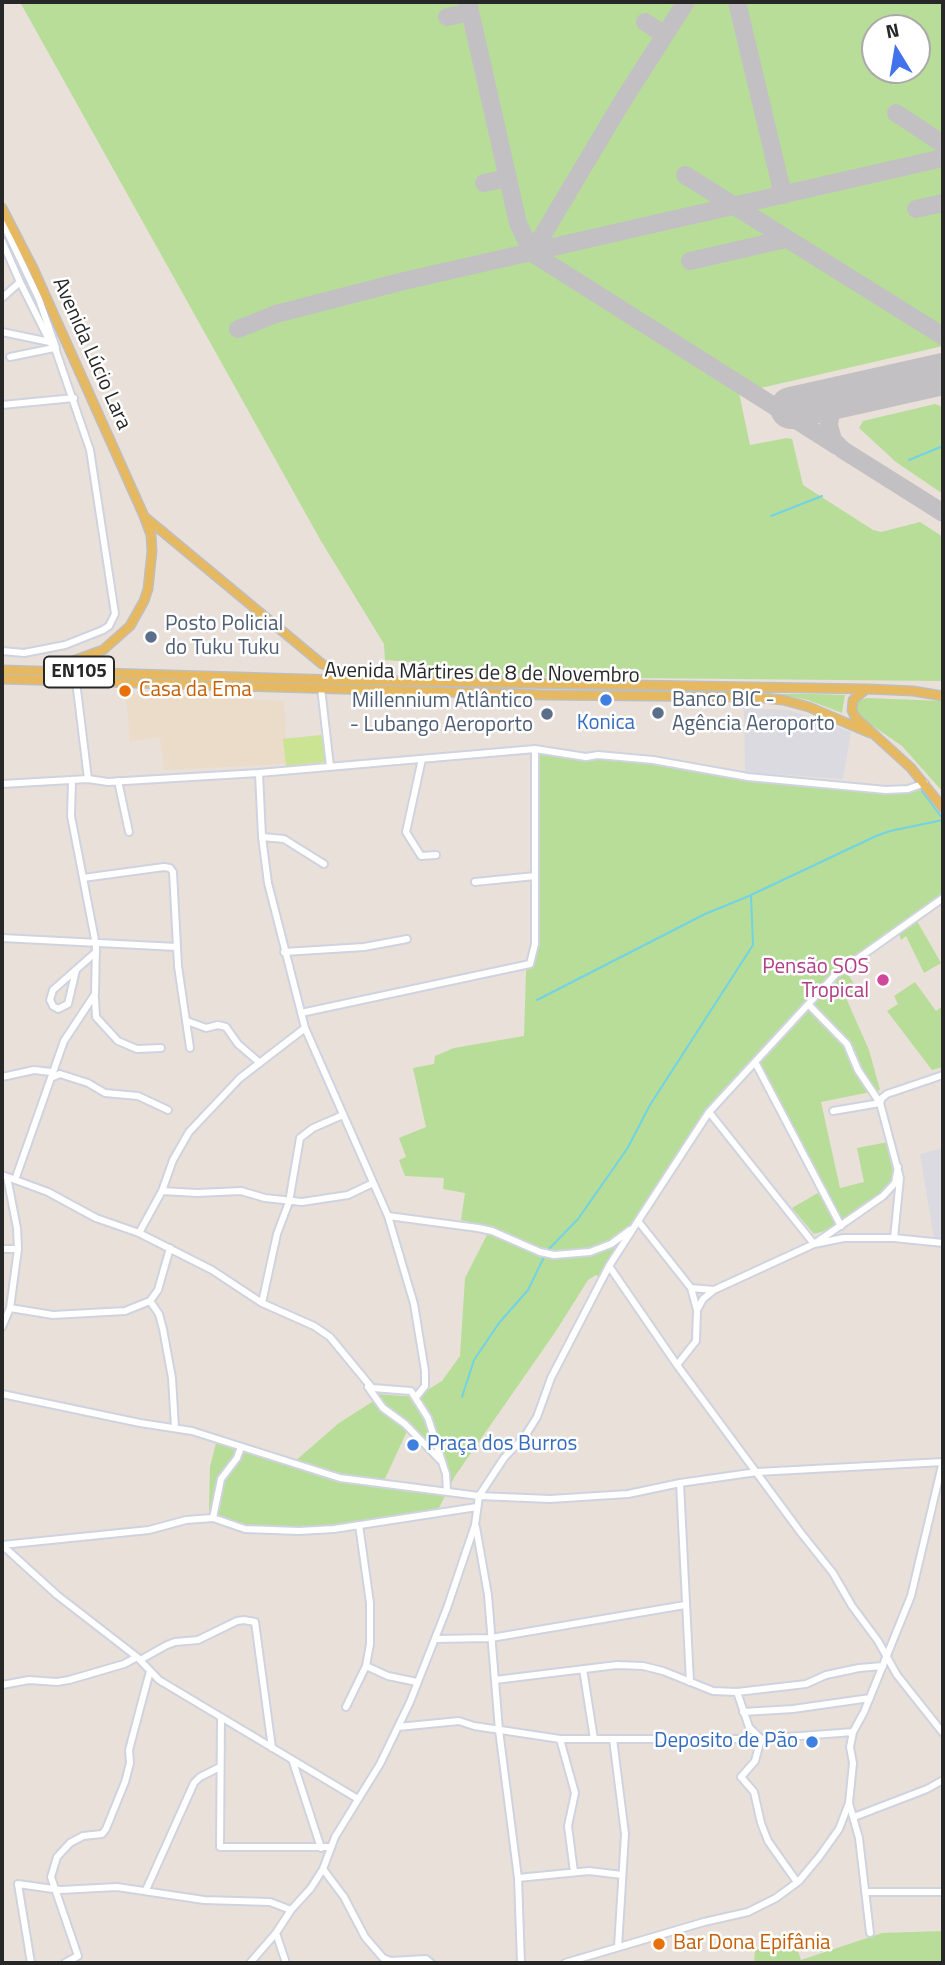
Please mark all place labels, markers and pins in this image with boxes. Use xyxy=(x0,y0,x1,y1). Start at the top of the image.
place label: Posto Policial do Tuku Tuku xyxy=(165,612,283,662)
marker: Posto Policial do Tuku Tuku xyxy=(143,629,159,645)
place label: Casa da Ema xyxy=(139,678,252,704)
marker: Casa da Ema xyxy=(117,683,133,699)
place label: Banco BIC - Agência Aeroporto xyxy=(672,688,835,738)
place label: Millennium Atlântico - Lubango Aeroporto xyxy=(350,689,533,739)
marker: Konica xyxy=(598,692,614,708)
marker: Banco BIC - Agência Aeroporto xyxy=(650,705,666,721)
marker: Millennium Atlântico - Lubango Aeroporto xyxy=(539,706,555,722)
place label: Konica xyxy=(577,711,635,737)
place label: Pensão SOS Tropical xyxy=(762,955,869,1005)
marker: Pensão SOS Tropical xyxy=(875,972,891,988)
place label: Praça dos Burros xyxy=(427,1432,577,1458)
marker: Praça dos Burros xyxy=(405,1437,421,1453)
place label: Deposito de Pão xyxy=(654,1729,798,1755)
marker: Deposito de Pão xyxy=(804,1734,820,1750)
place label: Bar Dona Epifânia xyxy=(673,1931,831,1957)
marker: Bar Dona Epifânia xyxy=(651,1936,667,1952)

